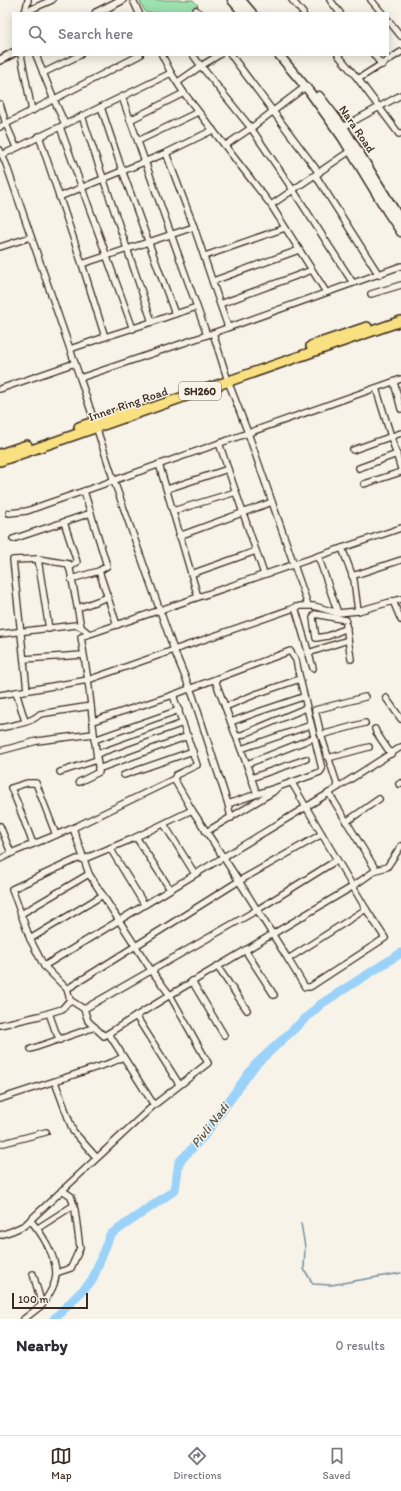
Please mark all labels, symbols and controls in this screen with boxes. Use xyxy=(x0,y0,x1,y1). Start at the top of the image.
search box xyxy=(12,12,389,56)
icon: search xyxy=(26,23,48,45)
text: Search here xyxy=(58,25,133,43)
street label: Nara Road xyxy=(336,103,378,156)
road number: SH260 xyxy=(179,382,221,400)
street label: Inner Ring Road xyxy=(86,384,170,424)
water label: Pivli Nadi xyxy=(188,1098,233,1150)
scale bar xyxy=(12,1291,88,1310)
text: 100 m xyxy=(18,1293,48,1306)
text: Nearby xyxy=(16,1335,68,1355)
text: 0 results xyxy=(335,1338,385,1353)
tab: Map xyxy=(50,1445,72,1482)
tab: Directions xyxy=(173,1445,222,1482)
tab: Saved xyxy=(322,1445,351,1482)

